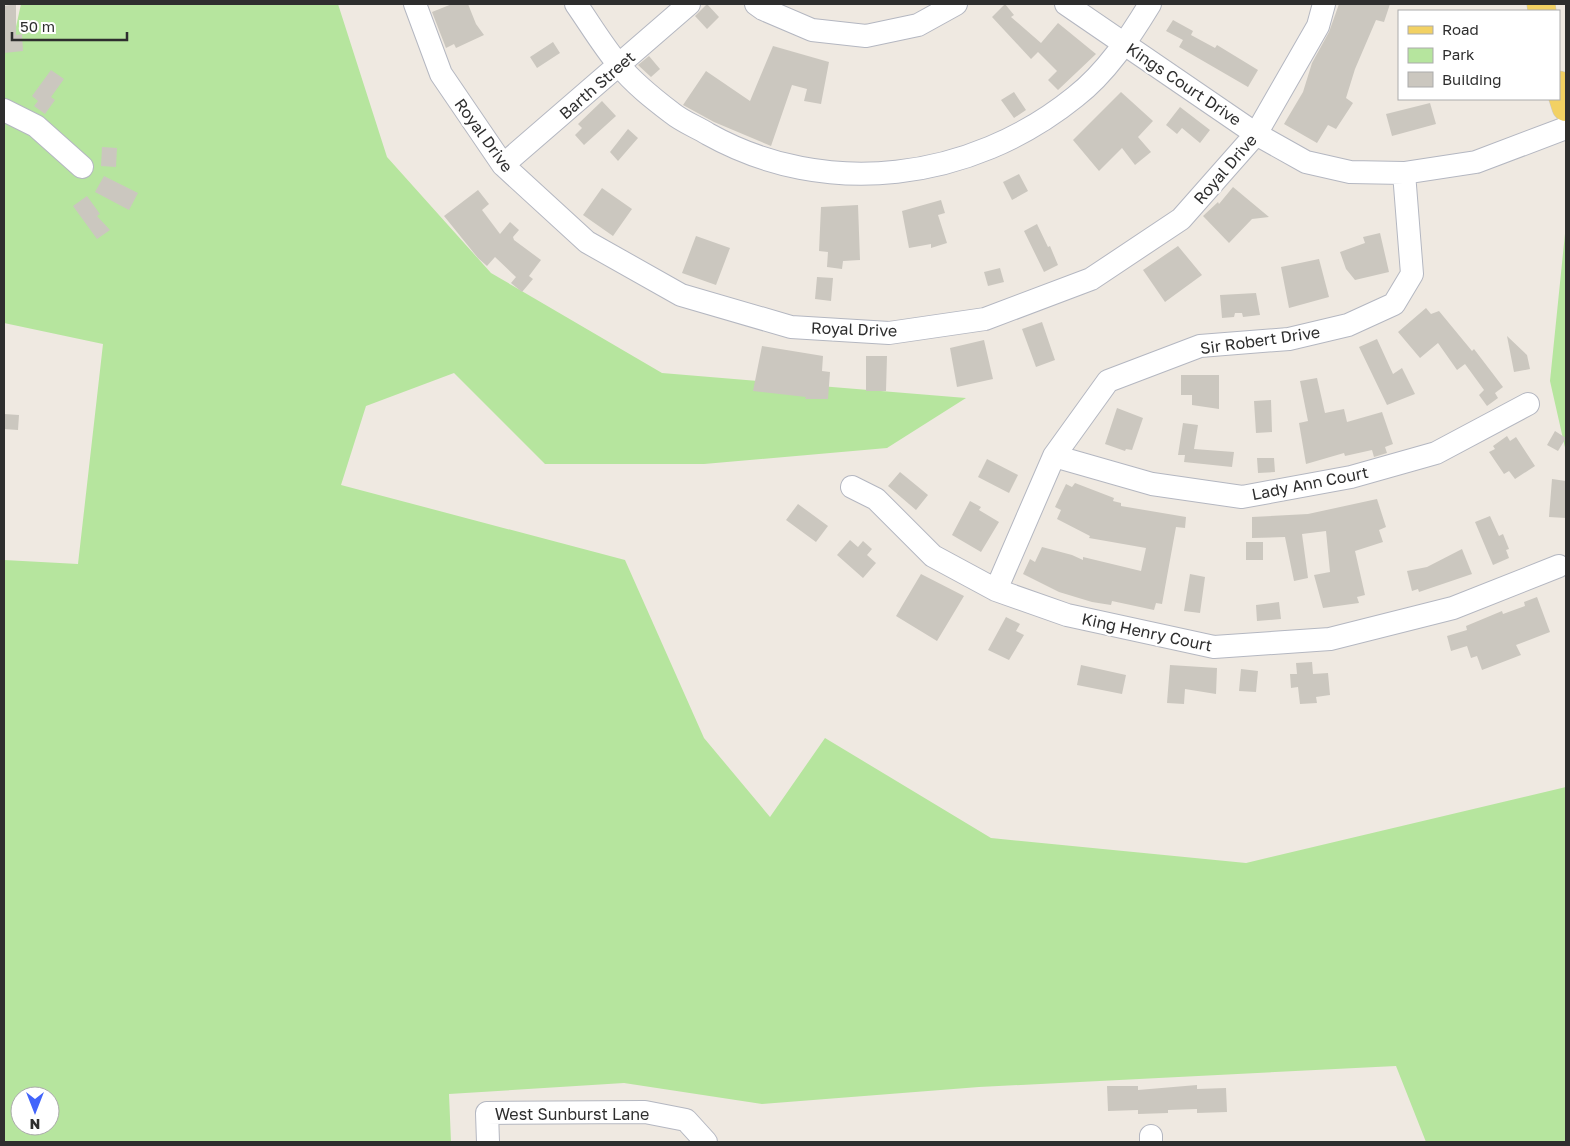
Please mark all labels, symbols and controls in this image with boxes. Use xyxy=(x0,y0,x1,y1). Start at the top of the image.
scale bar xyxy=(12,10,128,42)
legend xyxy=(1398,10,1560,100)
text: 50 m xyxy=(20,17,55,35)
text: Road xyxy=(1442,20,1479,38)
street label: Kings Court Drive xyxy=(1123,38,1245,130)
text: Park xyxy=(1442,45,1475,63)
street label: Barth Street xyxy=(555,47,639,123)
text: Building xyxy=(1442,70,1502,88)
street label: Royal Drive xyxy=(451,94,517,176)
street label: Royal Drive xyxy=(1189,130,1261,208)
street label: Royal Drive xyxy=(811,318,897,340)
street label: Sir Robert Drive xyxy=(1199,322,1321,358)
street label: Lady Ann Court xyxy=(1250,462,1370,504)
street label: King Henry Court xyxy=(1080,608,1214,656)
north arrow xyxy=(10,1086,60,1136)
street label: West Sunburst Lane xyxy=(495,1104,649,1124)
text: N xyxy=(30,1116,40,1133)

